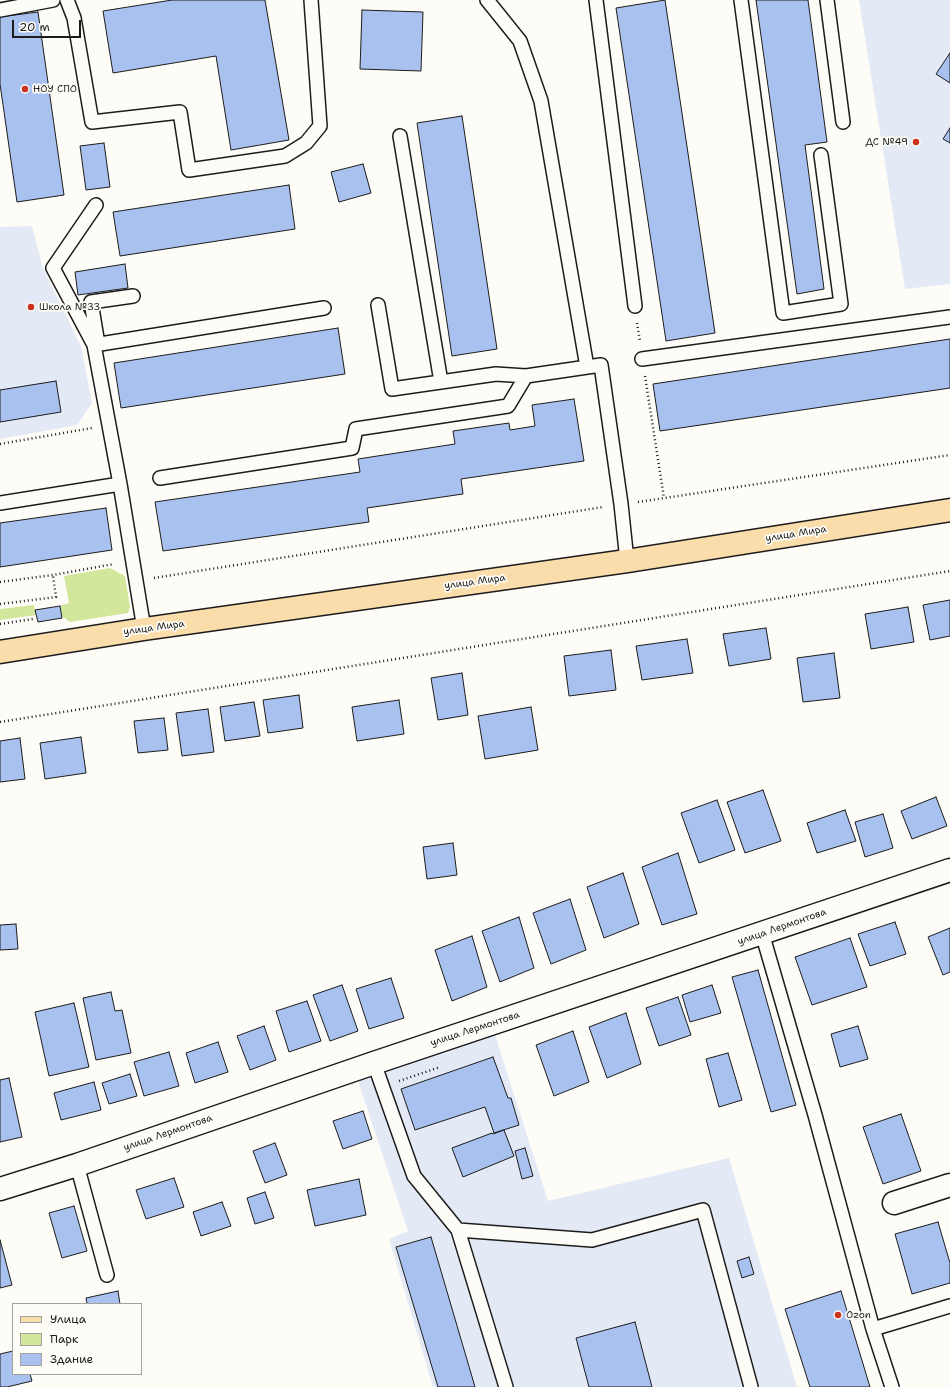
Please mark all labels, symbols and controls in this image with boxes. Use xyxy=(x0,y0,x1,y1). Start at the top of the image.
scale bar xyxy=(14,12,83,38)
text: 20 m xyxy=(19,19,50,35)
place label: НОУ СПО xyxy=(33,83,77,95)
marker: НОУ СПО xyxy=(20,84,30,94)
place label: ДС №49 xyxy=(865,136,908,148)
marker: ДС №49 xyxy=(911,137,921,147)
place label: Школа №33 xyxy=(39,301,100,313)
marker: Школа №33 xyxy=(26,302,36,312)
street label: улица Мира xyxy=(765,523,827,545)
street label: улица Мира xyxy=(444,572,506,592)
street label: улица Мира xyxy=(123,618,185,638)
street label: улица Лермонтова xyxy=(736,906,828,948)
street label: улица Лермонтова xyxy=(429,1009,521,1049)
street label: улица Лермонтова xyxy=(122,1112,214,1154)
legend xyxy=(12,1303,142,1375)
place label: Ozon xyxy=(846,1309,871,1321)
marker: Ozon xyxy=(833,1310,843,1320)
text: Улица xyxy=(50,1311,86,1327)
text: Парк xyxy=(50,1331,78,1347)
text: Здание xyxy=(50,1351,93,1367)

